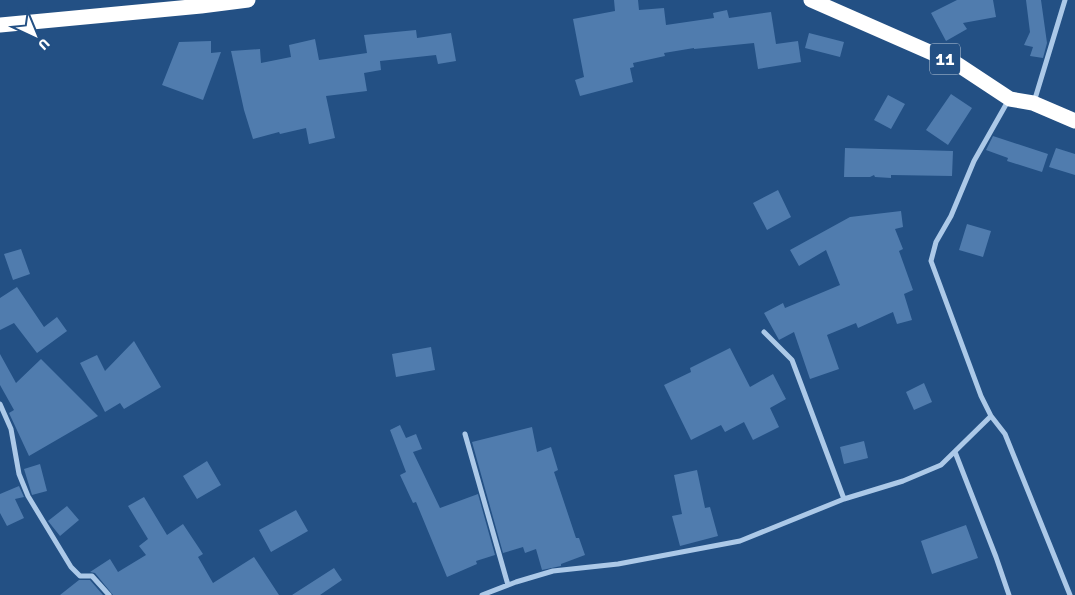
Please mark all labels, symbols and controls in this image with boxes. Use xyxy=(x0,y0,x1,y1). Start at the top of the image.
north arrow xyxy=(10,10,60,60)
text: U xyxy=(34,35,53,53)
road number: 11 xyxy=(930,44,960,74)

